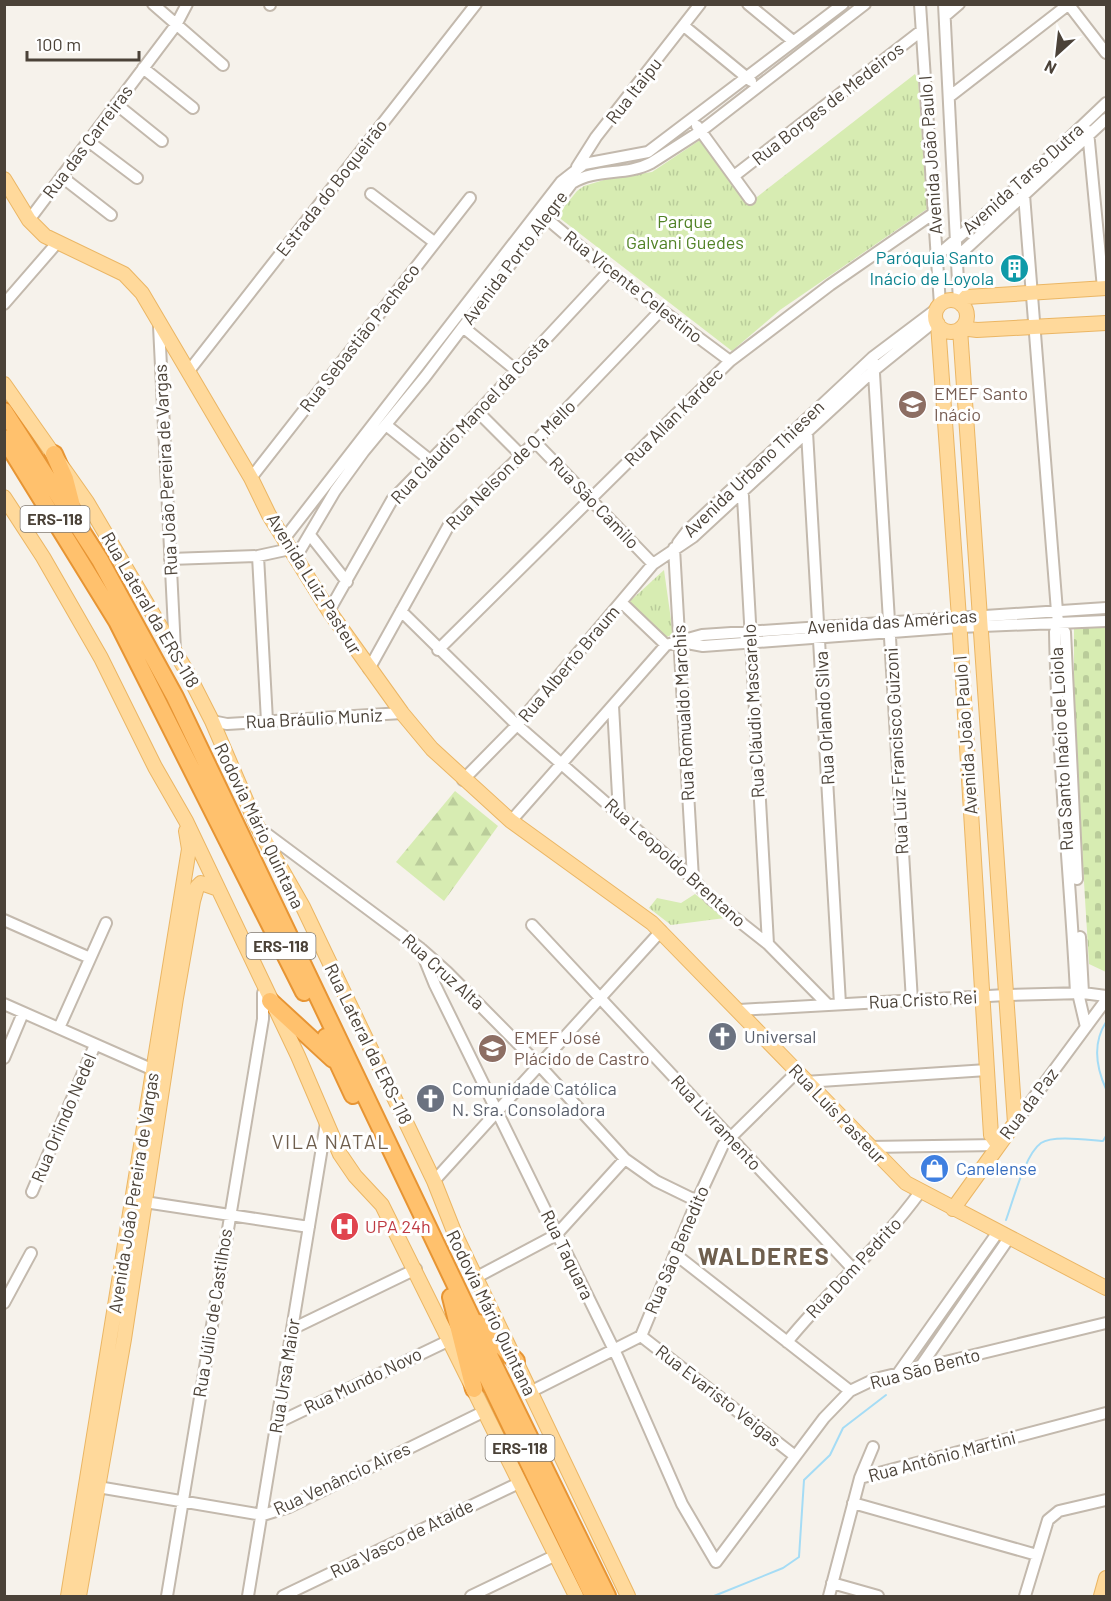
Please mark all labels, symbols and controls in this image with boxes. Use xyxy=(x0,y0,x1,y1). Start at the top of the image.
scale bar xyxy=(27,24,140,62)
north arrow xyxy=(1027,24,1087,84)
text: 100 m xyxy=(36,33,81,55)
street label: Rua Borges de Medeiros xyxy=(747,37,908,169)
street label: Rua Itaipu xyxy=(601,53,666,128)
text: N xyxy=(1041,57,1059,79)
street label: Avenida João Paulo I xyxy=(913,75,947,235)
street label: Rua das Carreiras xyxy=(37,80,137,202)
street label: Estrada do Boqueirão xyxy=(271,114,392,260)
street label: Avenida Tarso Dutra xyxy=(957,118,1088,239)
street label: Avenida Porto Alegre xyxy=(457,186,572,329)
park label: Parque Galvani Guedes xyxy=(626,210,744,253)
street label: Rua Vicente Celestino xyxy=(560,225,707,347)
place label: Paróquia Santo Inácio de Loyola xyxy=(869,246,994,289)
building icon: Paróquia Santo Inácio de Loyola xyxy=(999,252,1031,284)
street label: Rua Sebastião Pacheco xyxy=(294,259,424,416)
street label: Rua Cláudio Manoel da Costa xyxy=(386,331,553,508)
street label: Rua Allan Kardec xyxy=(619,362,727,470)
street label: Rua João Pereira de Vargas xyxy=(148,364,182,576)
place label: EMEF Santo Inácio xyxy=(934,382,1028,425)
school or university icon: EMEF Santo Inácio xyxy=(897,388,929,420)
street label: Rua Nelson de O. Mello xyxy=(441,395,580,534)
street label: Avenida Urbano Thiesen xyxy=(678,395,828,541)
street label: Rua São Camilo xyxy=(545,452,644,553)
road number: ERS-118 xyxy=(20,506,90,532)
street label: Avenida Luiz Pasteur xyxy=(263,509,367,658)
street label: Rua Lateral da ERS-118 xyxy=(97,528,204,691)
street label: Rua Alberto Braum xyxy=(513,600,624,726)
street label: Avenida das Américas xyxy=(806,604,978,638)
street label: Rua Cláudio Mascarelo xyxy=(737,623,769,799)
street label: Rua Romualdo Marchis xyxy=(667,625,699,802)
street label: Rua Luiz Francisco Guizoni xyxy=(880,647,912,855)
street label: Rua Santo Inácio de Loiola xyxy=(1045,647,1077,852)
street label: Rua Orlando Silva xyxy=(810,650,838,786)
street label: Avenida João Paulo I xyxy=(948,655,982,815)
street label: Rua Bráulio Muniz xyxy=(245,703,383,733)
street label: Rodovia Mário Quintana xyxy=(210,739,310,912)
street label: Rua Leopoldo Brentano xyxy=(601,793,751,931)
street label: Rua Cruz Alta xyxy=(398,929,489,1014)
road number: ERS-118 xyxy=(246,933,316,959)
street label: Rua Lateral da ERS-118 xyxy=(320,960,417,1128)
street label: Rua Cristo Rei xyxy=(868,985,978,1013)
church icon: Universal xyxy=(707,1021,739,1053)
place label: Universal xyxy=(744,1025,816,1047)
place label: EMEF José Plácido de Castro xyxy=(514,1026,650,1069)
school or university icon: EMEF José Plácido de Castro xyxy=(477,1032,509,1064)
street label: Rua Orlindo Nedel xyxy=(26,1050,100,1185)
street label: Rua Luís Pasteur xyxy=(785,1059,891,1168)
street label: Rua da Paz xyxy=(994,1063,1062,1144)
street label: Rua Livramento xyxy=(667,1070,767,1175)
street label: Avenida João Pereira de Vargas xyxy=(103,1071,163,1315)
place label: Comunidade Católica N. Sra. Consoladora xyxy=(452,1077,617,1120)
church icon: Comunidade Católica N. Sra. Consoladora xyxy=(415,1083,447,1115)
district label: VILA NATAL xyxy=(272,1129,390,1153)
shop icon: Canelense xyxy=(919,1153,951,1185)
place label: Canelense xyxy=(956,1157,1037,1179)
street label: Rua São Benedito xyxy=(639,1182,713,1317)
street label: Rua Taquara xyxy=(537,1206,599,1303)
hospital icon: UPA 24h xyxy=(328,1211,360,1243)
street label: Rua Dom Pedrito xyxy=(801,1212,906,1322)
place label: UPA 24h xyxy=(365,1215,431,1237)
street label: Rodovia Mário Quintana xyxy=(442,1226,542,1399)
street label: Rua Júlio de Castilhos xyxy=(188,1227,236,1399)
district label: WALDERES xyxy=(698,1241,830,1270)
street label: Rua Ursa Maior xyxy=(264,1316,304,1435)
street label: Rua Evaristo Veigas xyxy=(652,1340,786,1451)
street label: Rua Mundo Novo xyxy=(300,1342,425,1418)
street label: Rua São Bento xyxy=(867,1343,982,1393)
street label: Rua Antônio Martini xyxy=(865,1426,1018,1486)
road number: ERS-118 xyxy=(486,1435,554,1461)
street label: Rua Venâncio Aires xyxy=(270,1437,414,1519)
street label: Rua Vasco de Ataíde xyxy=(326,1494,477,1582)

